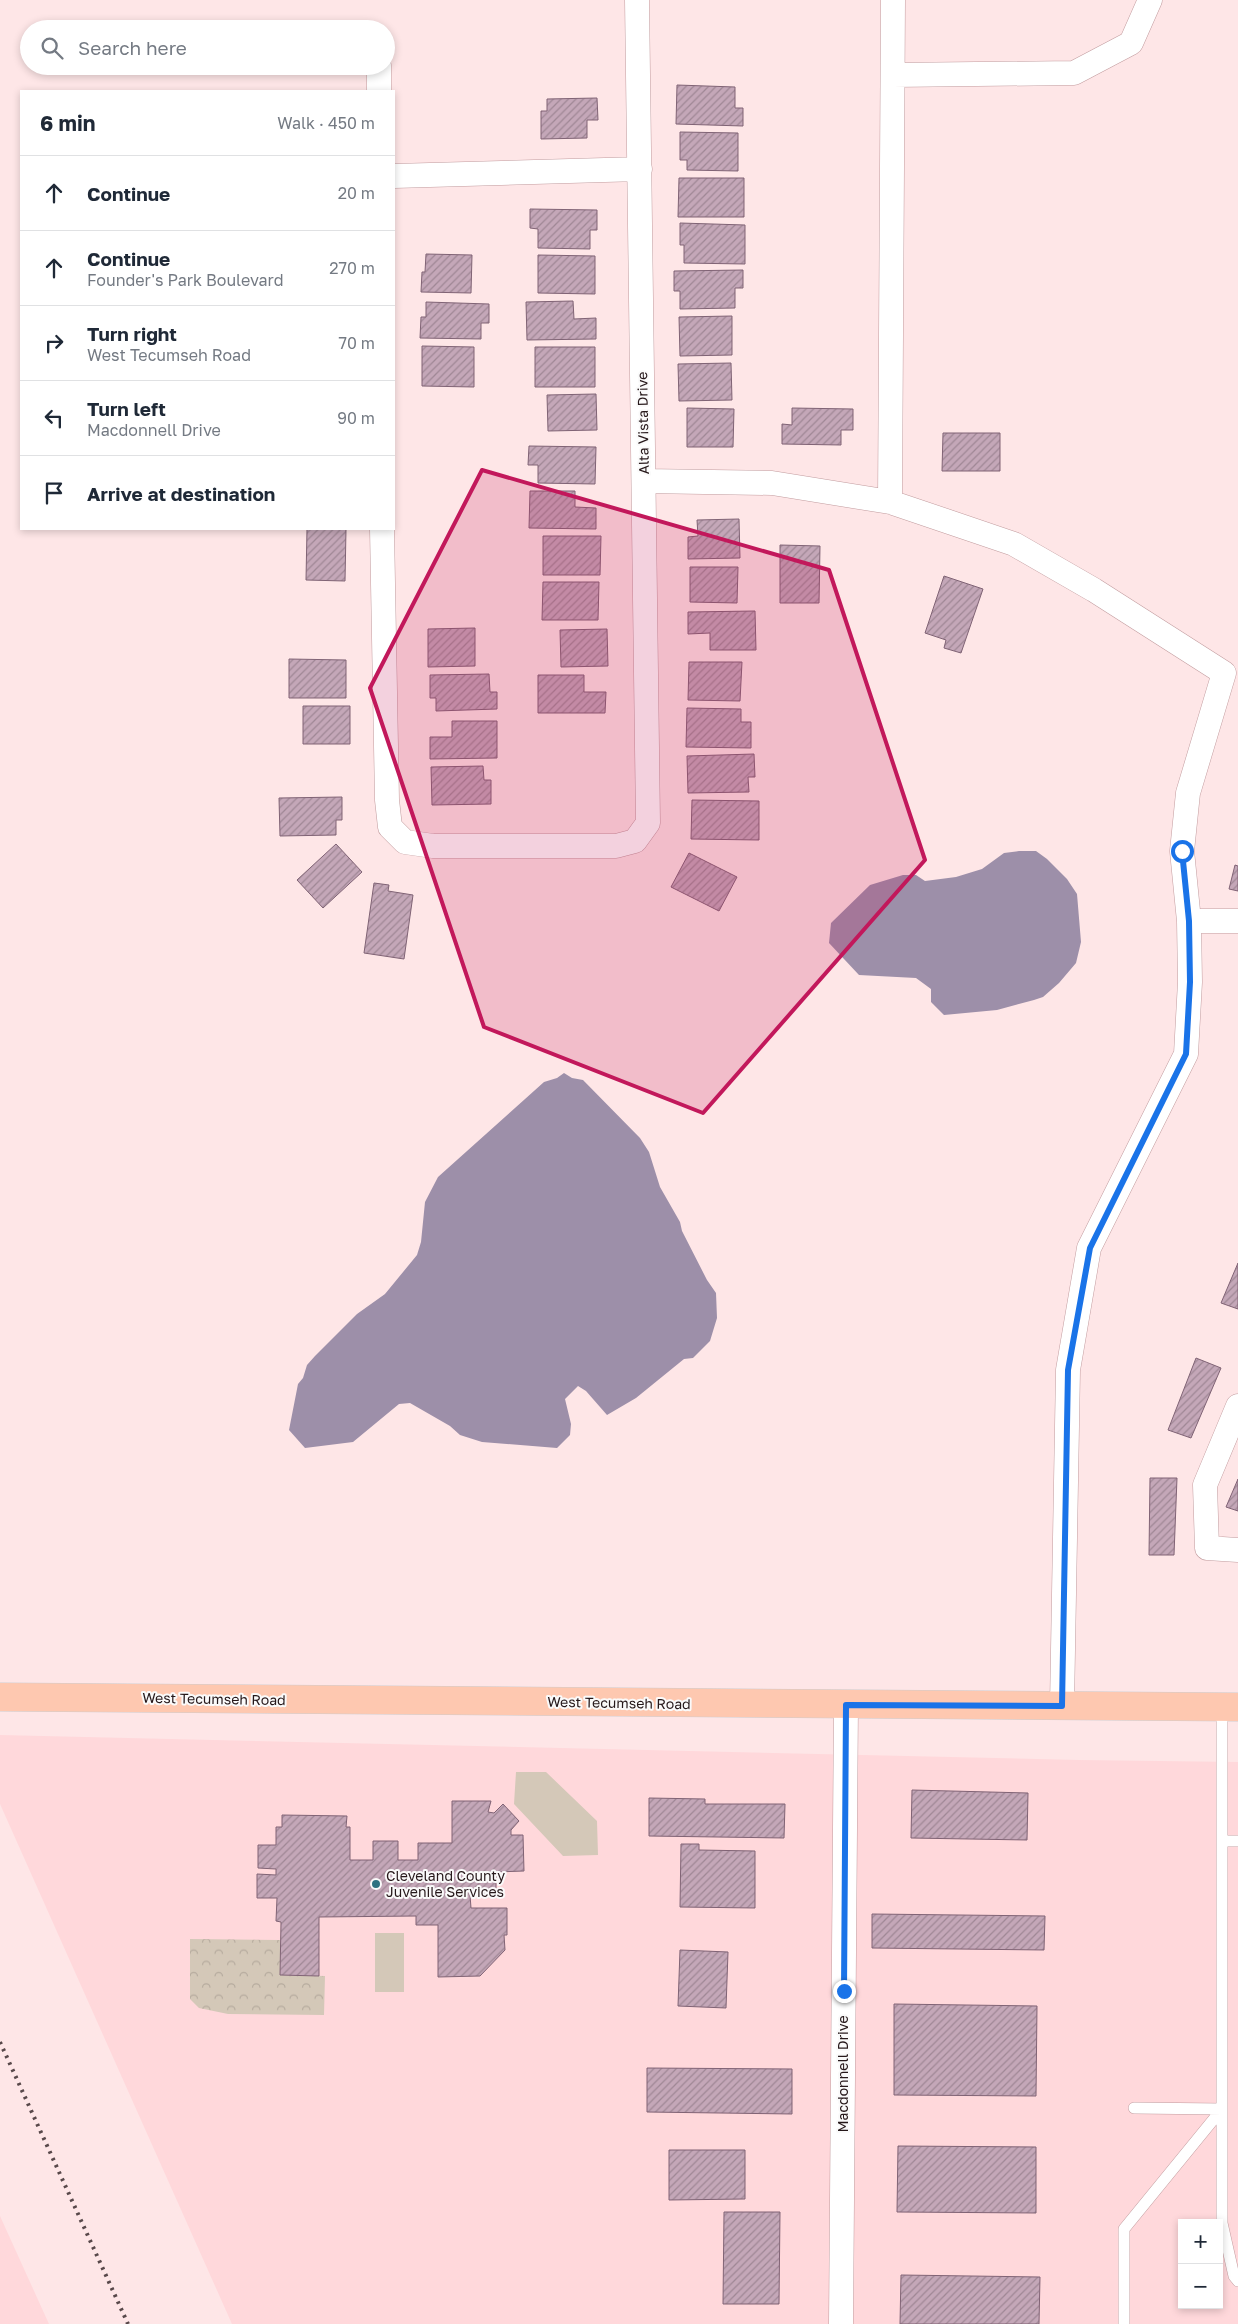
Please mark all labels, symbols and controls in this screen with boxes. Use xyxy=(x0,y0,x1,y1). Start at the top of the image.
search box xyxy=(20,20,395,75)
icon: search xyxy=(38,34,66,62)
text: Search here xyxy=(78,36,187,59)
text: 6 min xyxy=(40,110,95,136)
text: Walk · 450 m xyxy=(277,113,375,133)
icon: ahead xyxy=(40,179,68,207)
text: Continue xyxy=(87,182,170,205)
text: 20 m xyxy=(338,183,375,203)
text: Continue xyxy=(87,247,170,270)
icon: ahead xyxy=(40,254,68,282)
text: 270 m xyxy=(329,258,375,278)
text: Founder's Park Boulevard xyxy=(87,270,283,290)
text: Turn right xyxy=(87,322,177,345)
icon: right xyxy=(40,329,68,357)
text: 70 m xyxy=(338,333,375,353)
text: West Tecumseh Road xyxy=(87,345,251,365)
street label: Alta Vista Drive xyxy=(633,372,652,474)
text: Turn left xyxy=(87,397,166,420)
icon: left xyxy=(40,404,68,432)
text: 90 m xyxy=(337,408,375,428)
text: Macdonnell Drive xyxy=(87,420,221,440)
icon: arrive xyxy=(40,479,68,507)
text: Arrive at destination xyxy=(87,482,275,505)
route start xyxy=(1171,840,1194,863)
street label: West Tecumseh Road xyxy=(142,1689,286,1708)
street label: West Tecumseh Road xyxy=(547,1693,691,1712)
place label: Cleveland County Juvenile Services xyxy=(386,1867,505,1900)
marker: Cleveland County Juvenile Services xyxy=(370,1878,382,1890)
route end xyxy=(833,1980,856,2003)
street label: Macdonnell Drive xyxy=(834,2015,851,2133)
map controls xyxy=(1178,2219,1223,2309)
button: + xyxy=(1178,2219,1223,2264)
button: − xyxy=(1178,2264,1223,2309)

